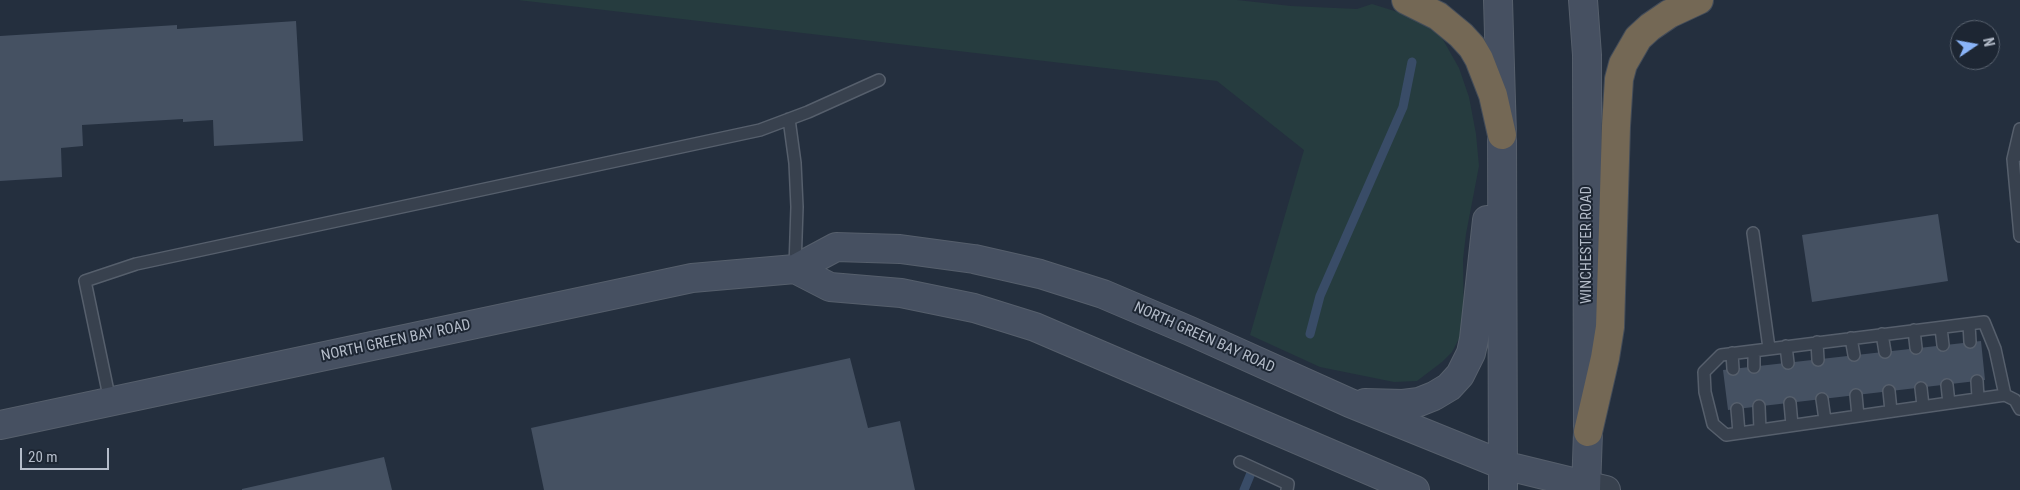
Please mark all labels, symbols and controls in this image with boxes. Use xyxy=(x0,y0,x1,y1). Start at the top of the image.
north arrow xyxy=(1950,20,2000,70)
text: N xyxy=(1980,36,1997,48)
street label: WINCHESTER ROAD xyxy=(1578,186,1596,304)
street label: NORTH GREEN BAY ROAD xyxy=(1131,299,1277,377)
street label: NORTH GREEN BAY ROAD xyxy=(320,316,472,366)
scale bar xyxy=(22,438,111,470)
text: 20 m xyxy=(28,448,58,466)

